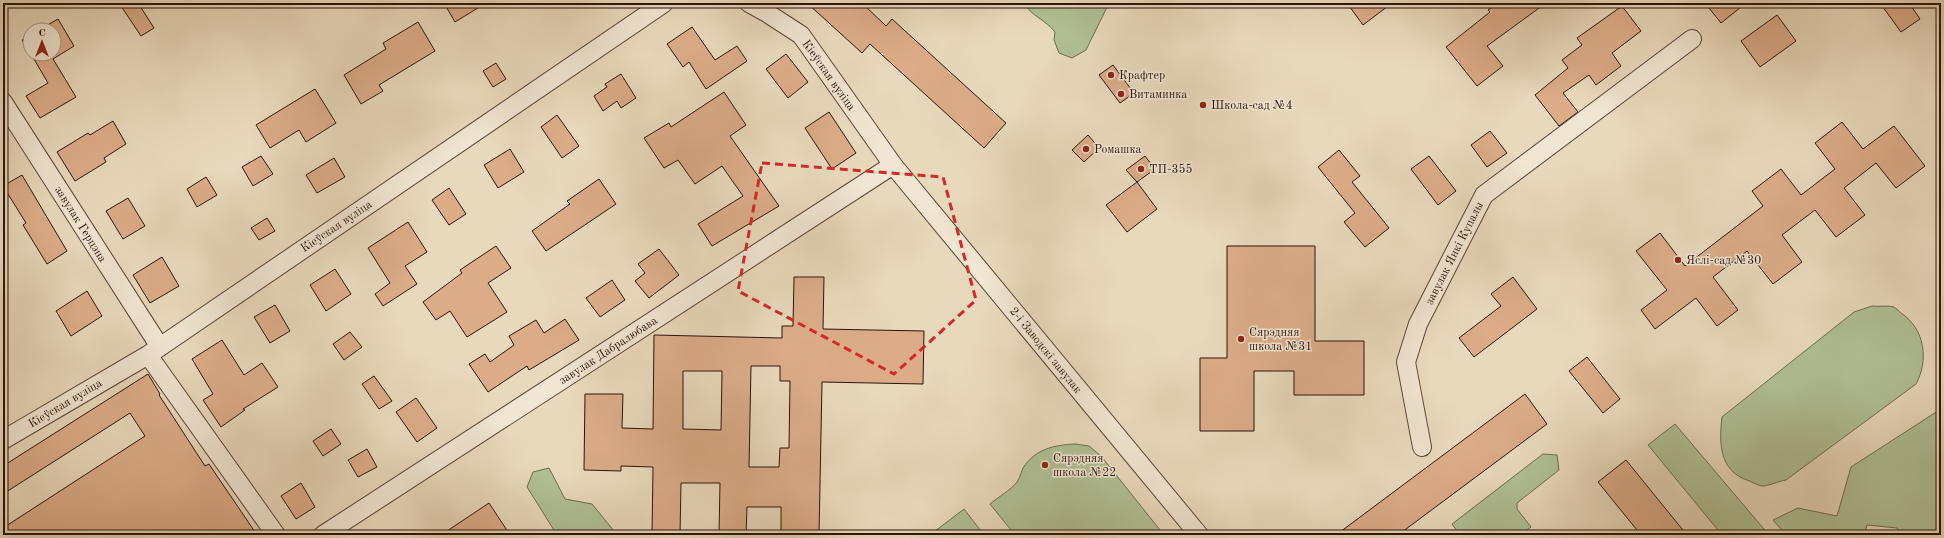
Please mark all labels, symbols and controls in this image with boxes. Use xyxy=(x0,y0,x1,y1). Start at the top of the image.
north arrow xyxy=(22,22,62,62)
text: С xyxy=(38,28,46,39)
street label: Кіеўская вуліца xyxy=(799,37,858,113)
marker: Крафтер xyxy=(1106,70,1116,80)
place label: Крафтер xyxy=(1119,70,1165,82)
marker: Витаминка xyxy=(1116,89,1126,99)
place label: Витаминка xyxy=(1129,89,1187,101)
marker: Школа-сад №4 xyxy=(1198,100,1208,110)
place label: Школа-сад №4 xyxy=(1211,100,1293,112)
marker: Ромашка xyxy=(1081,144,1091,154)
place label: Ромашка xyxy=(1094,144,1141,156)
place label: ТП-355 xyxy=(1149,163,1192,176)
marker: ТП-355 xyxy=(1136,164,1146,174)
street label: завулак Герцэна xyxy=(52,184,108,265)
street label: Кіеўская вуліца xyxy=(298,198,375,255)
street label: завулак Янкі Купалы xyxy=(1423,200,1486,307)
place label: Яслі-сад №30 xyxy=(1686,254,1761,267)
marker: Яслі-сад №30 xyxy=(1673,255,1683,265)
street label: 2-і Заводскі завулак xyxy=(1007,305,1084,396)
street label: завулак Дабралюбава xyxy=(557,315,660,387)
place label: Сярэдняя школа №31 xyxy=(1249,327,1312,353)
marker: Сярэдняя школа №31 xyxy=(1236,334,1246,344)
street label: Кіеўская вуліца xyxy=(26,376,104,430)
place label: Сярэдняя школа №22 xyxy=(1053,453,1116,479)
marker: Сярэдняя школа №22 xyxy=(1040,460,1050,470)

